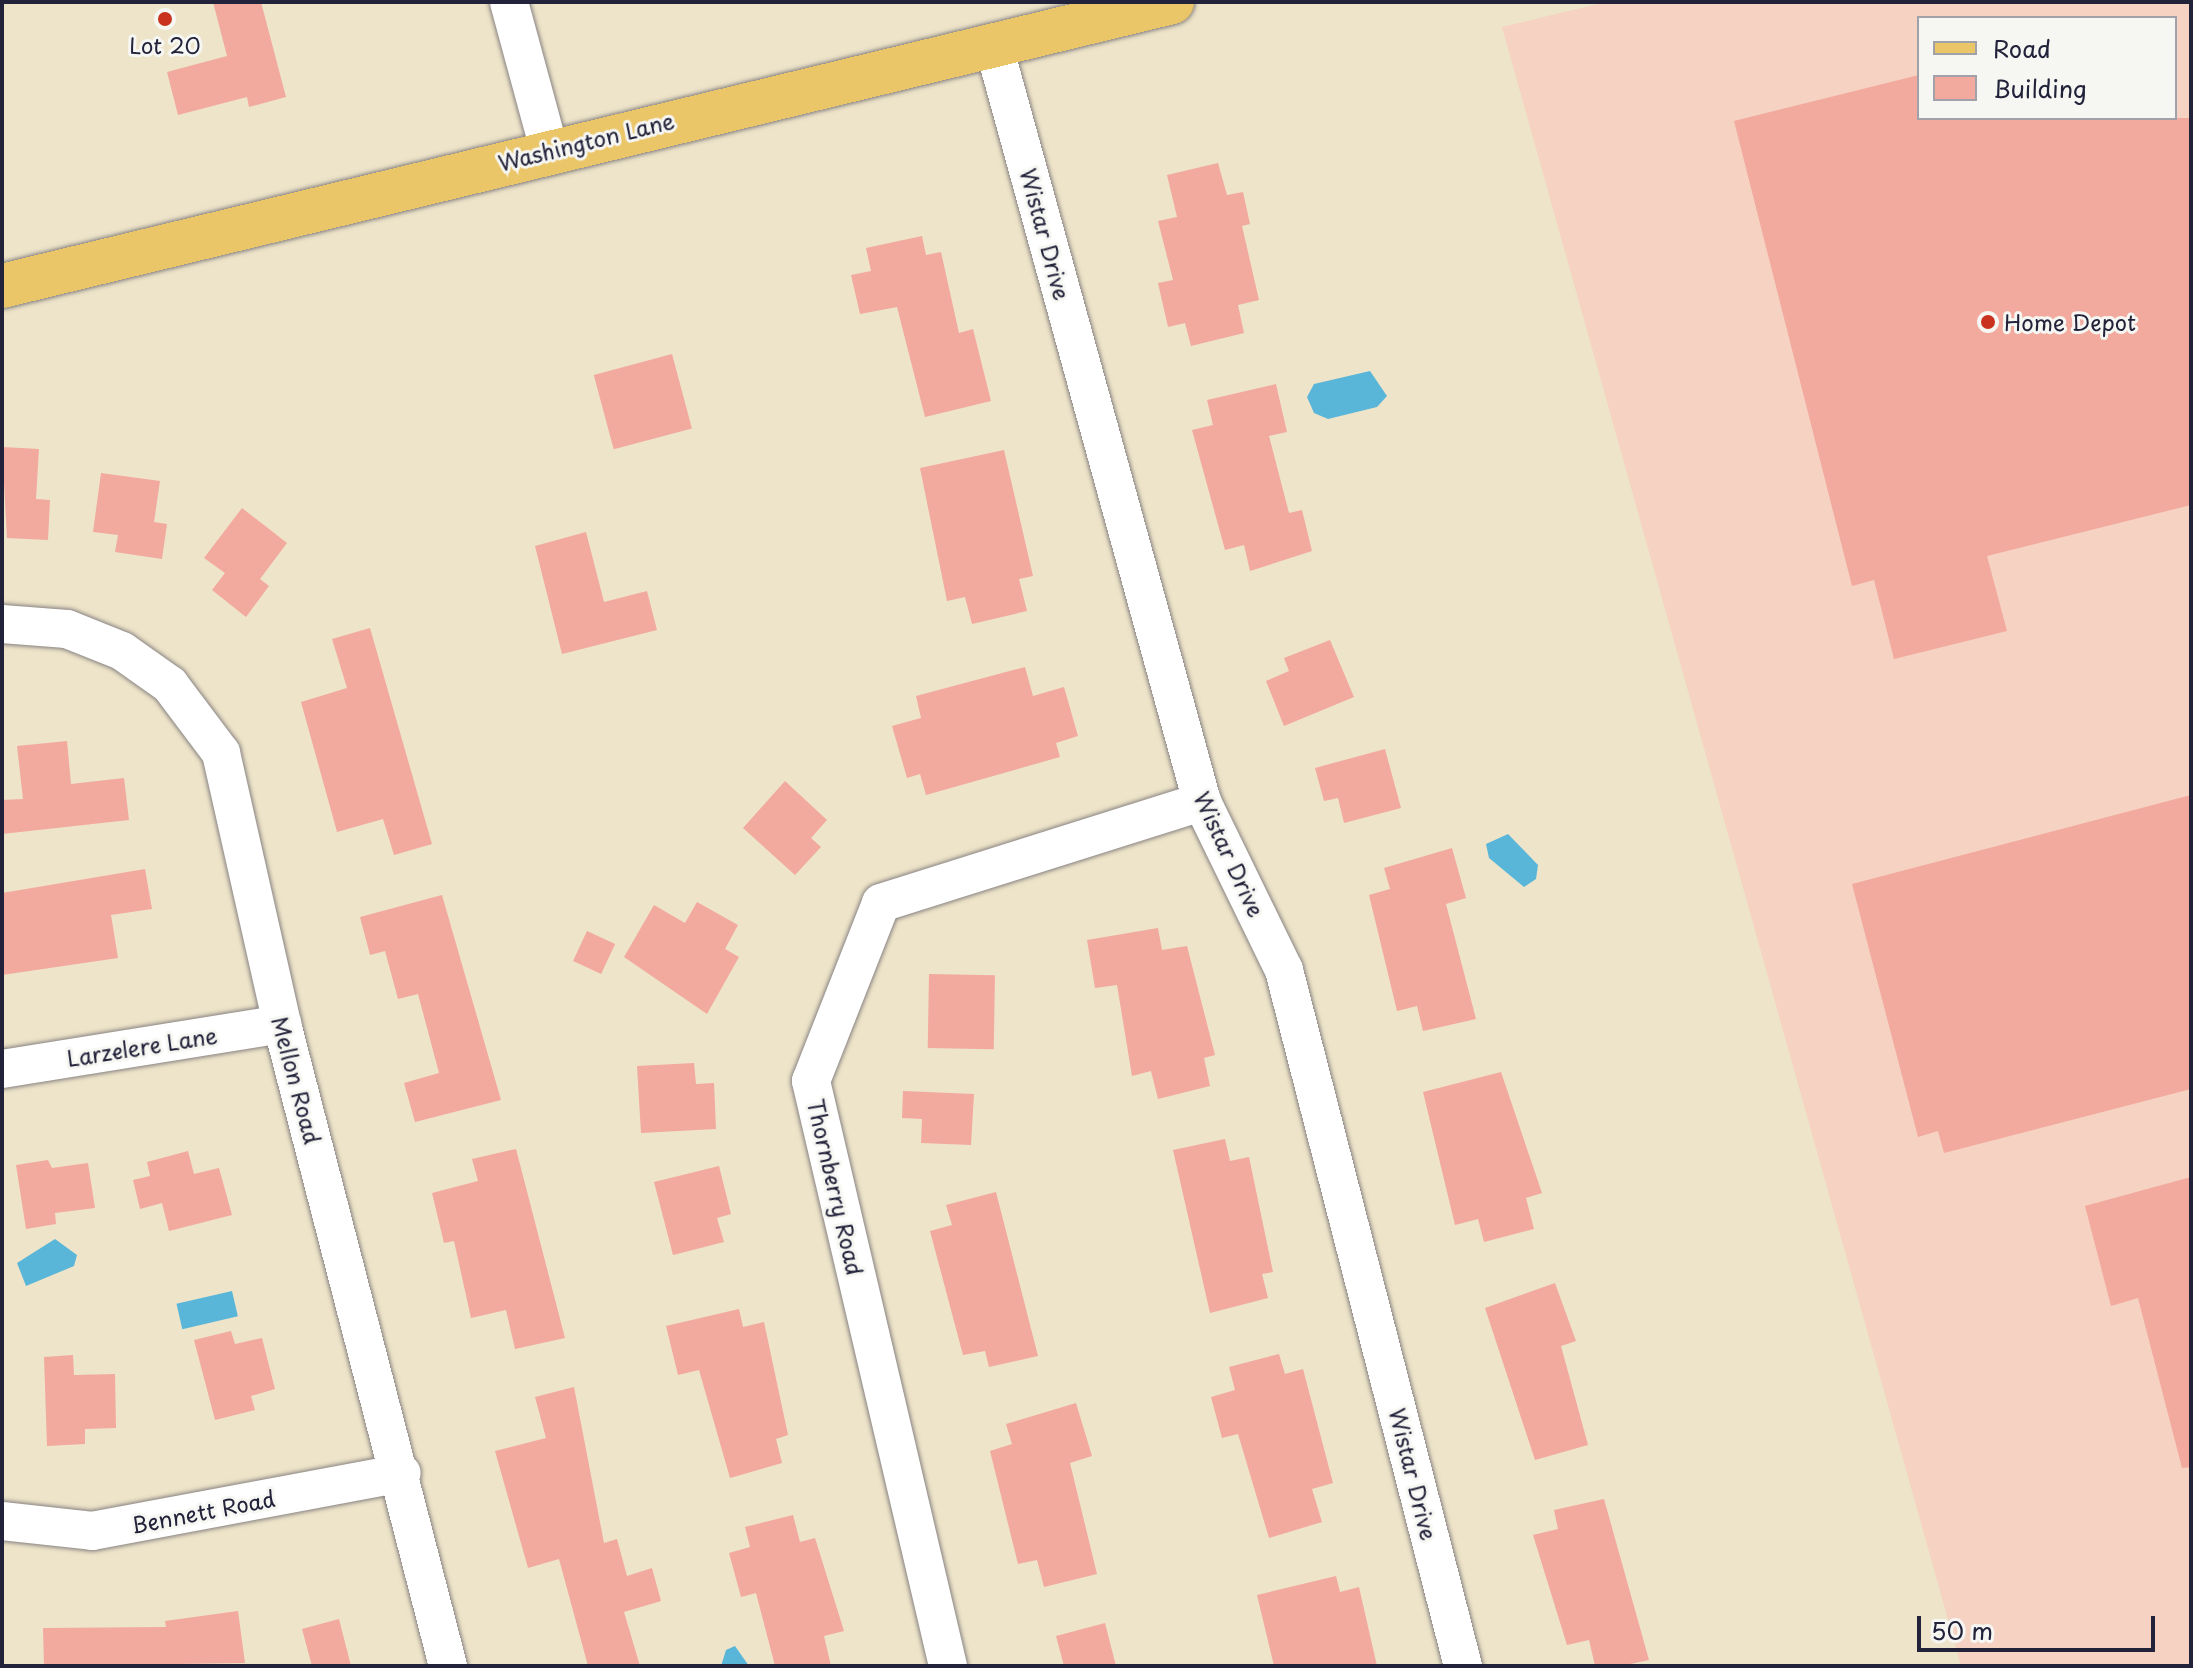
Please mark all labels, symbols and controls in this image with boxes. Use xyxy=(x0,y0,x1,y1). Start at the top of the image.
marker: Lot 20 xyxy=(156,10,174,28)
legend xyxy=(1917,16,2177,120)
text: Road xyxy=(1993,30,2051,66)
place label: Lot 20 xyxy=(129,32,201,58)
text: Building xyxy=(1993,70,2087,106)
street label: Washington Lane xyxy=(495,106,677,176)
street label: Wistar Drive xyxy=(1016,165,1076,303)
place label: Home Depot xyxy=(2004,309,2136,335)
marker: Home Depot xyxy=(1979,313,1997,331)
street label: Wistar Drive xyxy=(1189,787,1271,921)
street label: Mellon Road xyxy=(267,1013,327,1147)
street label: Larzelere Lane xyxy=(64,1021,220,1071)
street label: Thornberry Road xyxy=(803,1096,869,1278)
street label: Wistar Drive xyxy=(1385,1405,1443,1543)
street label: Bennett Road xyxy=(129,1484,277,1538)
scale bar xyxy=(1921,1600,2159,1650)
text: 50 m xyxy=(1931,1612,1993,1648)

